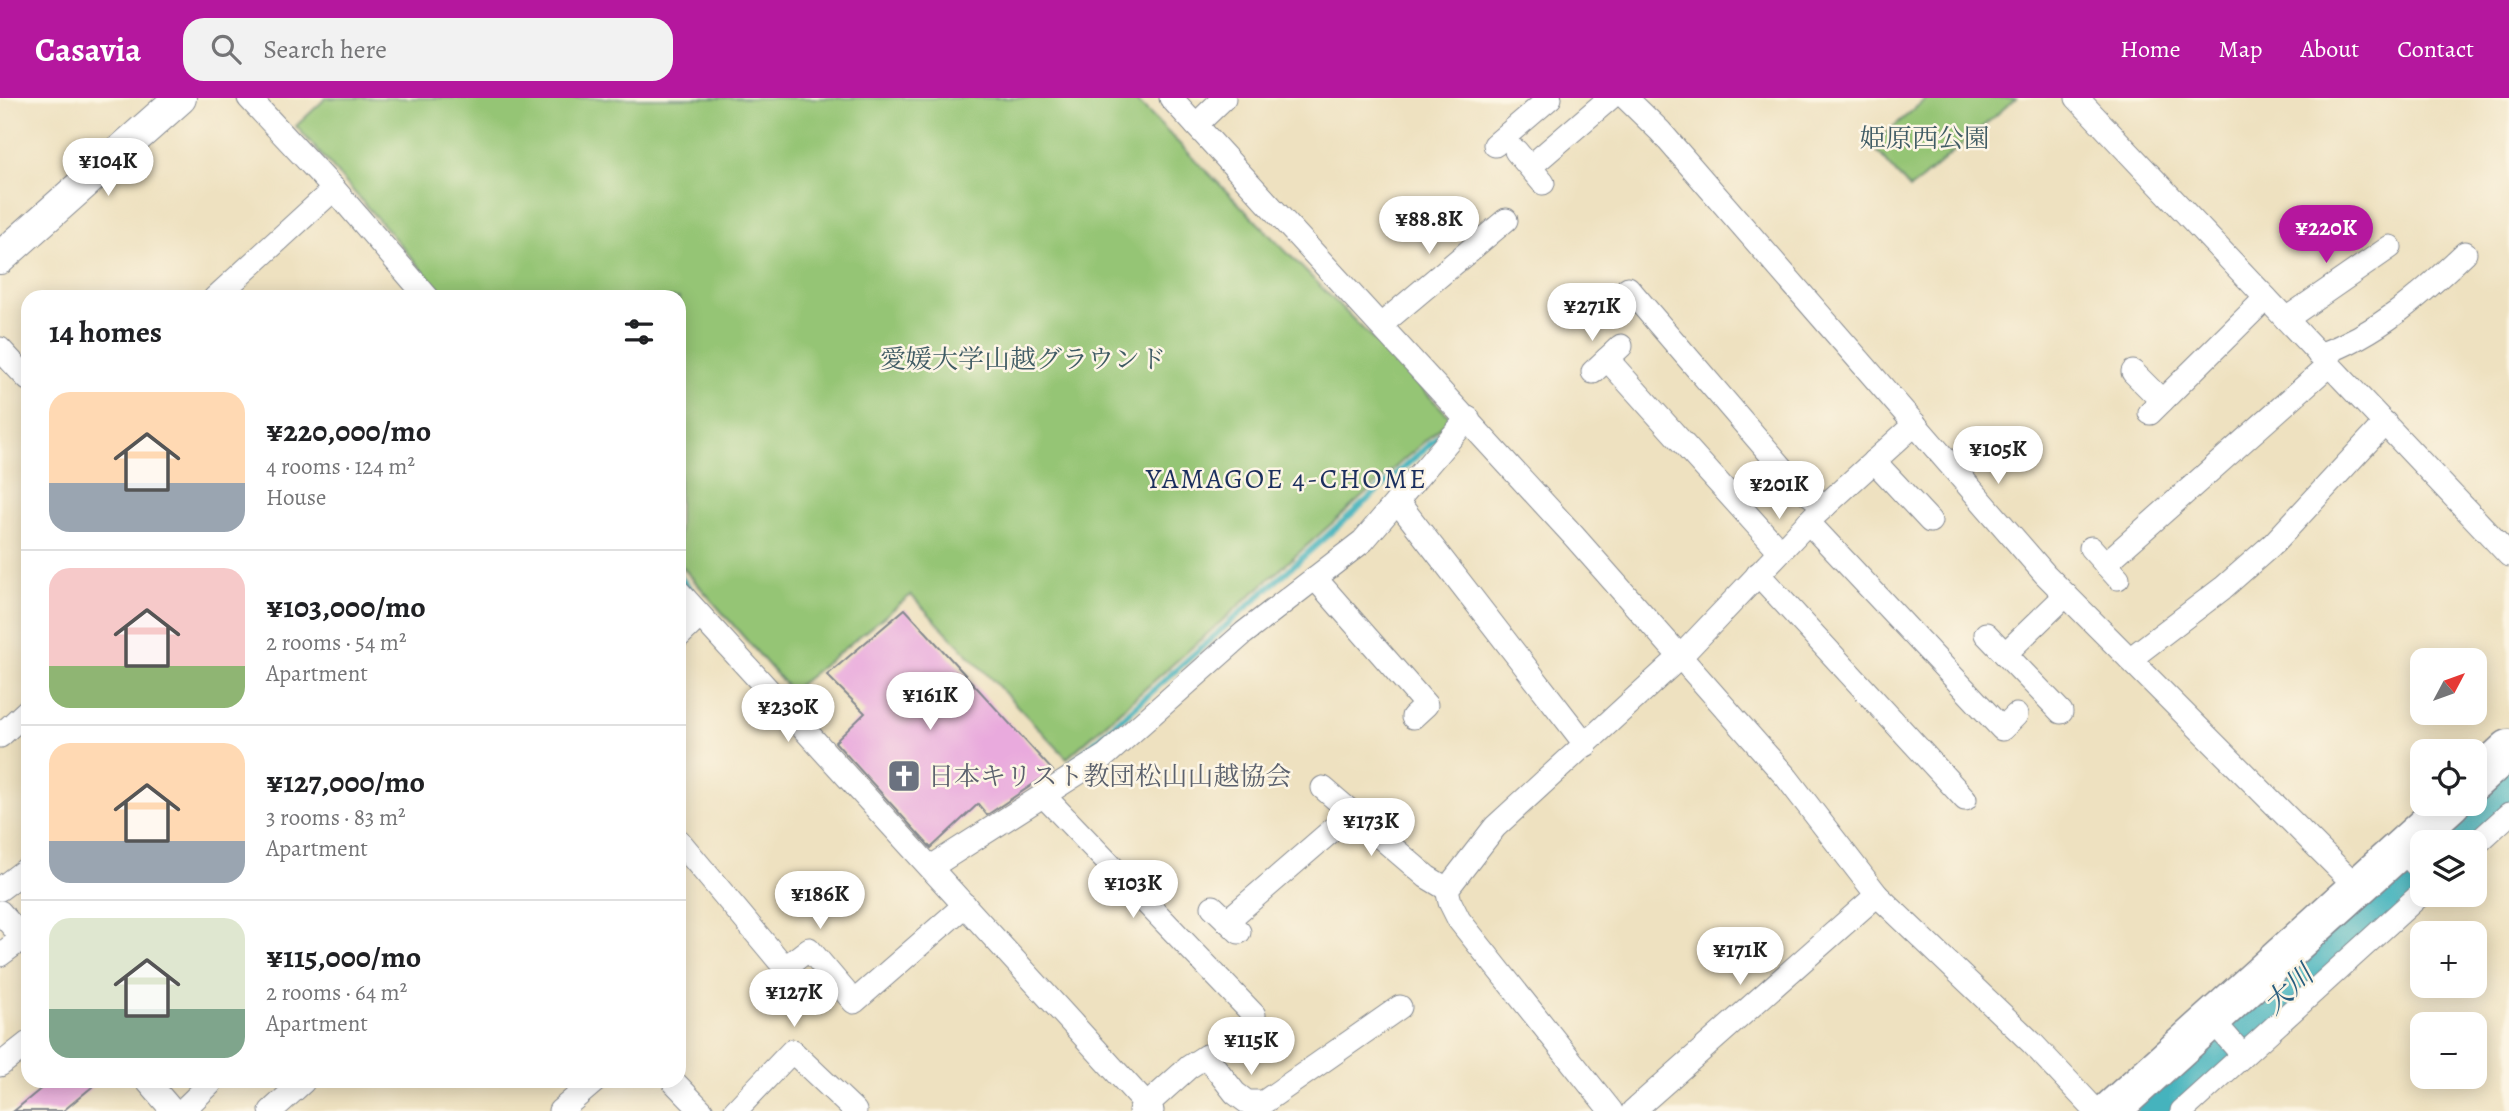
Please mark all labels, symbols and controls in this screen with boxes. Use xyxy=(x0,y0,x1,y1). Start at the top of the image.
search box xyxy=(183,18,673,81)
text: Casavia xyxy=(35,27,141,72)
icon: search xyxy=(207,30,245,68)
text: Search here xyxy=(263,32,387,67)
text: Home xyxy=(2120,33,2181,65)
text: Map xyxy=(2219,33,2263,65)
text: About xyxy=(2301,33,2359,65)
text: Contact xyxy=(2397,33,2474,65)
park label: 姫原西公園 xyxy=(1860,121,1990,156)
pin: ¥104K xyxy=(59,139,157,198)
text: ¥104K xyxy=(79,145,137,176)
pin: ¥88.8K xyxy=(1372,197,1486,256)
text: ¥88.8K xyxy=(1395,203,1463,234)
pin: ¥220K xyxy=(2277,206,2375,265)
text: ¥220K xyxy=(2295,212,2357,243)
pin: ¥271K xyxy=(1543,284,1641,343)
text: ¥271K xyxy=(1563,290,1621,321)
text: 14 homes xyxy=(49,312,162,352)
icon: filters xyxy=(620,313,658,351)
park label: 愛媛大学山越グラウンド xyxy=(880,342,1166,377)
text: ¥220,000/mo xyxy=(266,411,431,451)
icon: home xyxy=(105,420,189,504)
pin: ¥105K xyxy=(1949,426,2047,486)
text: ¥105K xyxy=(1969,433,2027,464)
text: 4 rooms · 124 m² xyxy=(266,451,415,482)
district label: YAMAGOE 4-CHOME xyxy=(1145,460,1428,498)
pin: ¥201K xyxy=(1730,462,1828,521)
text: ¥201K xyxy=(1749,468,1809,499)
text: House xyxy=(266,482,326,513)
text: ¥103,000/mo xyxy=(266,587,426,627)
icon: home xyxy=(105,596,189,680)
text: 2 rooms · 54 m² xyxy=(266,627,407,658)
north arrow xyxy=(2410,648,2487,724)
map controls xyxy=(2410,648,2487,1089)
text: Apartment xyxy=(266,658,368,689)
pin: ¥161K xyxy=(881,672,979,732)
text: ¥161K xyxy=(902,679,958,710)
pin: ¥230K xyxy=(739,684,837,744)
text: ¥230K xyxy=(758,691,818,722)
button: locate xyxy=(2410,739,2487,816)
church icon: 日本キリスト教団松山山越協会 xyxy=(885,757,923,795)
place label: 日本キリスト教団松山山越協会 xyxy=(928,759,1291,794)
text: ¥127,000/mo xyxy=(266,762,425,802)
icon: home xyxy=(105,771,189,855)
pin: ¥173K xyxy=(1322,798,1420,858)
text: 3 rooms · 83 m² xyxy=(266,802,406,833)
text: ¥173K xyxy=(1343,805,1399,836)
button: layers xyxy=(2410,830,2487,907)
text: Apartment xyxy=(266,833,368,864)
pin: ¥103K xyxy=(1084,860,1182,920)
text: ¥103K xyxy=(1104,867,1162,898)
pin: ¥186K xyxy=(771,872,869,931)
text: ¥186K xyxy=(791,878,849,909)
button: + xyxy=(2410,921,2487,998)
pin: ¥171K xyxy=(1691,928,1789,987)
text: ¥171K xyxy=(1713,934,1767,965)
text: ¥115,000/mo xyxy=(266,937,421,977)
icon: home xyxy=(105,946,189,1030)
water label: 大川 xyxy=(2255,955,2324,1023)
pin: ¥127K xyxy=(745,970,843,1029)
text: ¥127K xyxy=(765,976,823,1007)
text: 2 rooms · 64 m² xyxy=(266,977,407,1008)
text: Apartment xyxy=(266,1008,368,1039)
button: − xyxy=(2410,1012,2487,1089)
pin: ¥115K xyxy=(1202,1018,1300,1077)
text: ¥115K xyxy=(1224,1024,1278,1055)

